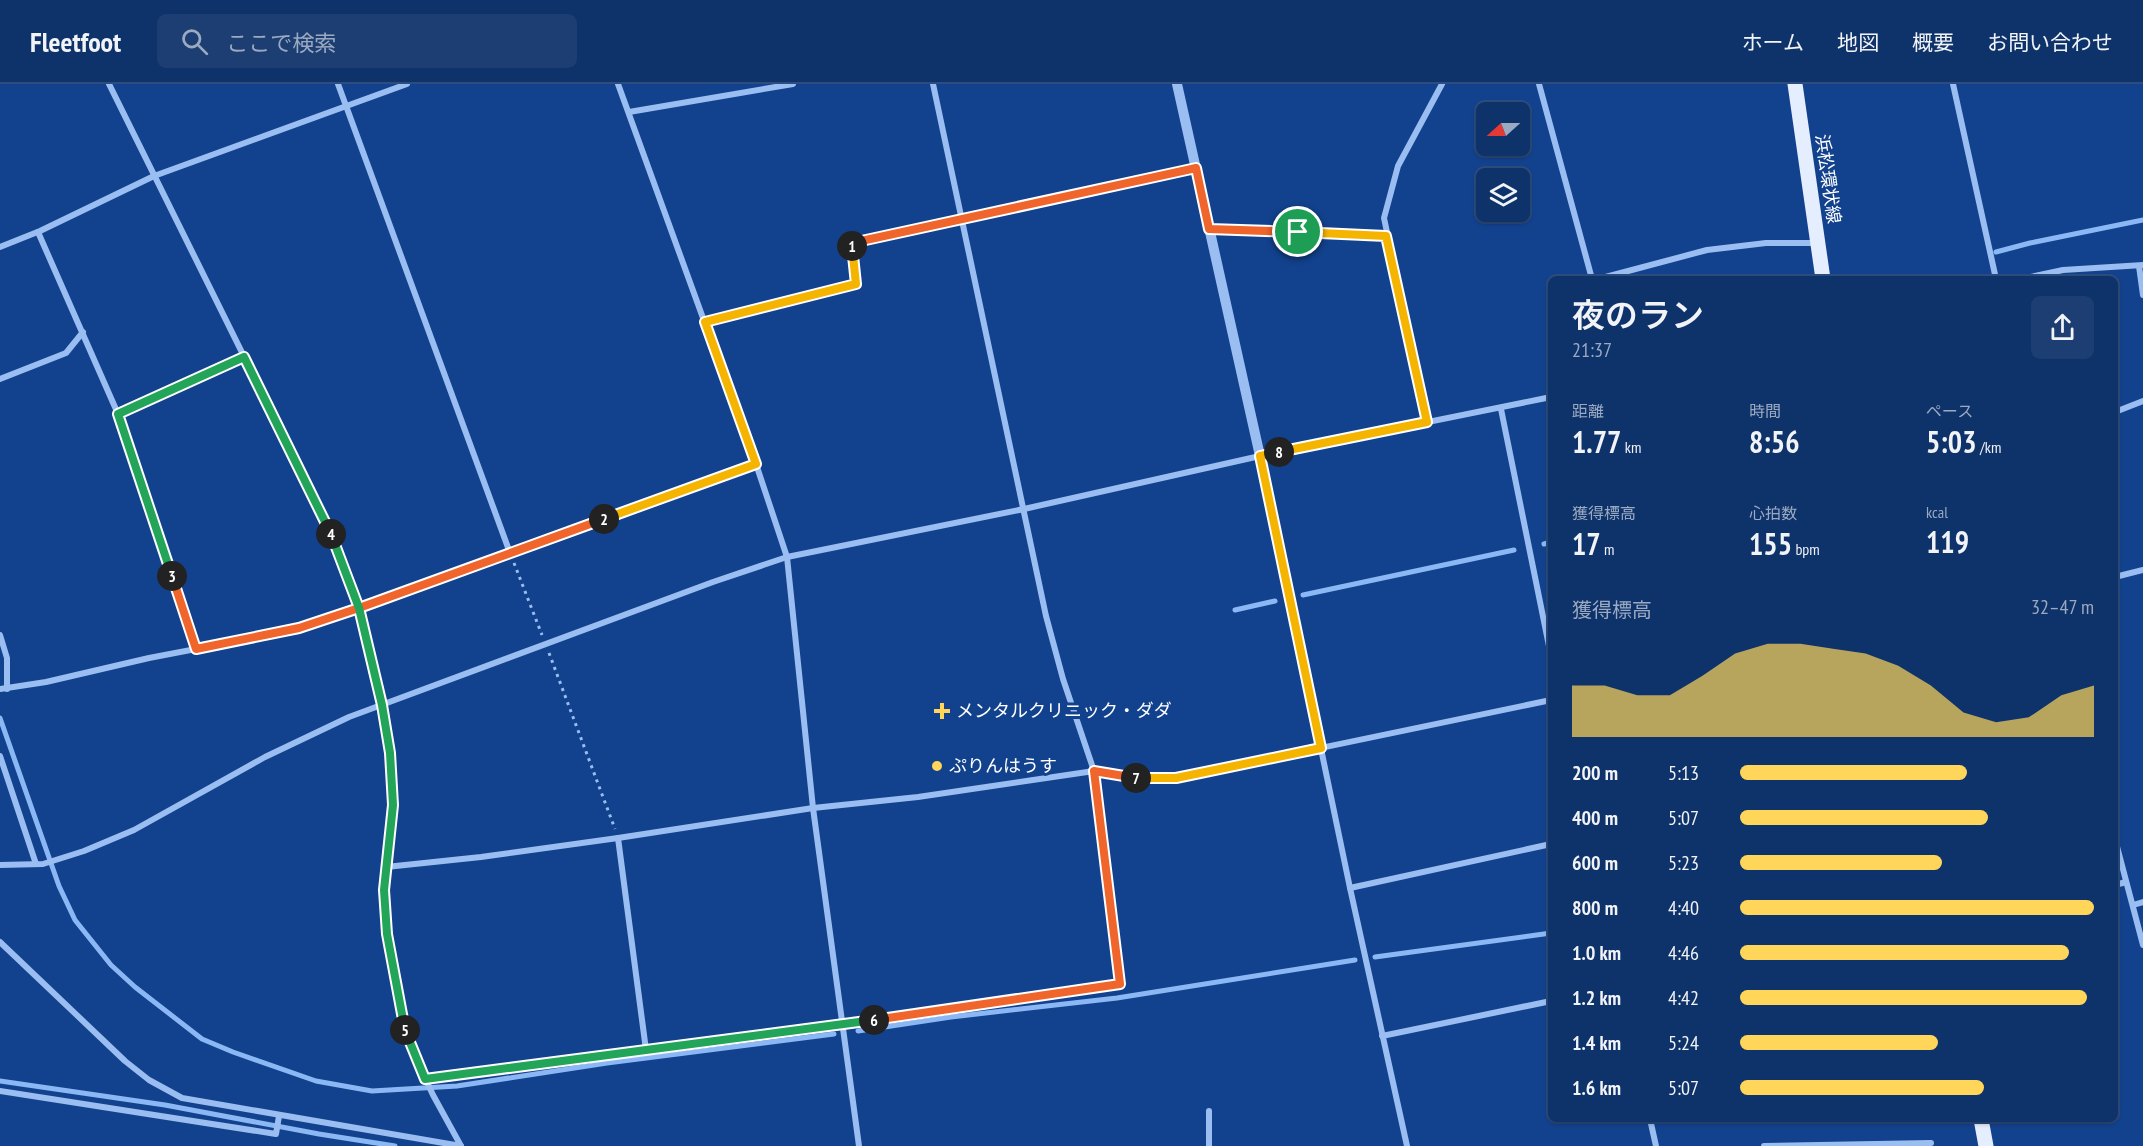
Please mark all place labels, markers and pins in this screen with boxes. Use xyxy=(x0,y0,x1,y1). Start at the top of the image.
pin xyxy=(1272,206,1323,257)
pin: 1 xyxy=(837,231,867,261)
pin: 8 xyxy=(1264,437,1294,467)
pin: 2 xyxy=(589,504,619,534)
pin: 4 xyxy=(316,519,346,549)
pin: 3 xyxy=(157,561,187,591)
place label: メンタルクリニック・ダダ xyxy=(956,699,1172,722)
marker: メンタルクリニック・ダダ xyxy=(933,702,951,720)
place label: ぷりんはうす xyxy=(949,754,1057,777)
marker: ぷりんはうす xyxy=(930,759,944,773)
pin: 7 xyxy=(1121,763,1151,793)
pin: 6 xyxy=(859,1005,889,1035)
pin: 5 xyxy=(390,1015,420,1045)

